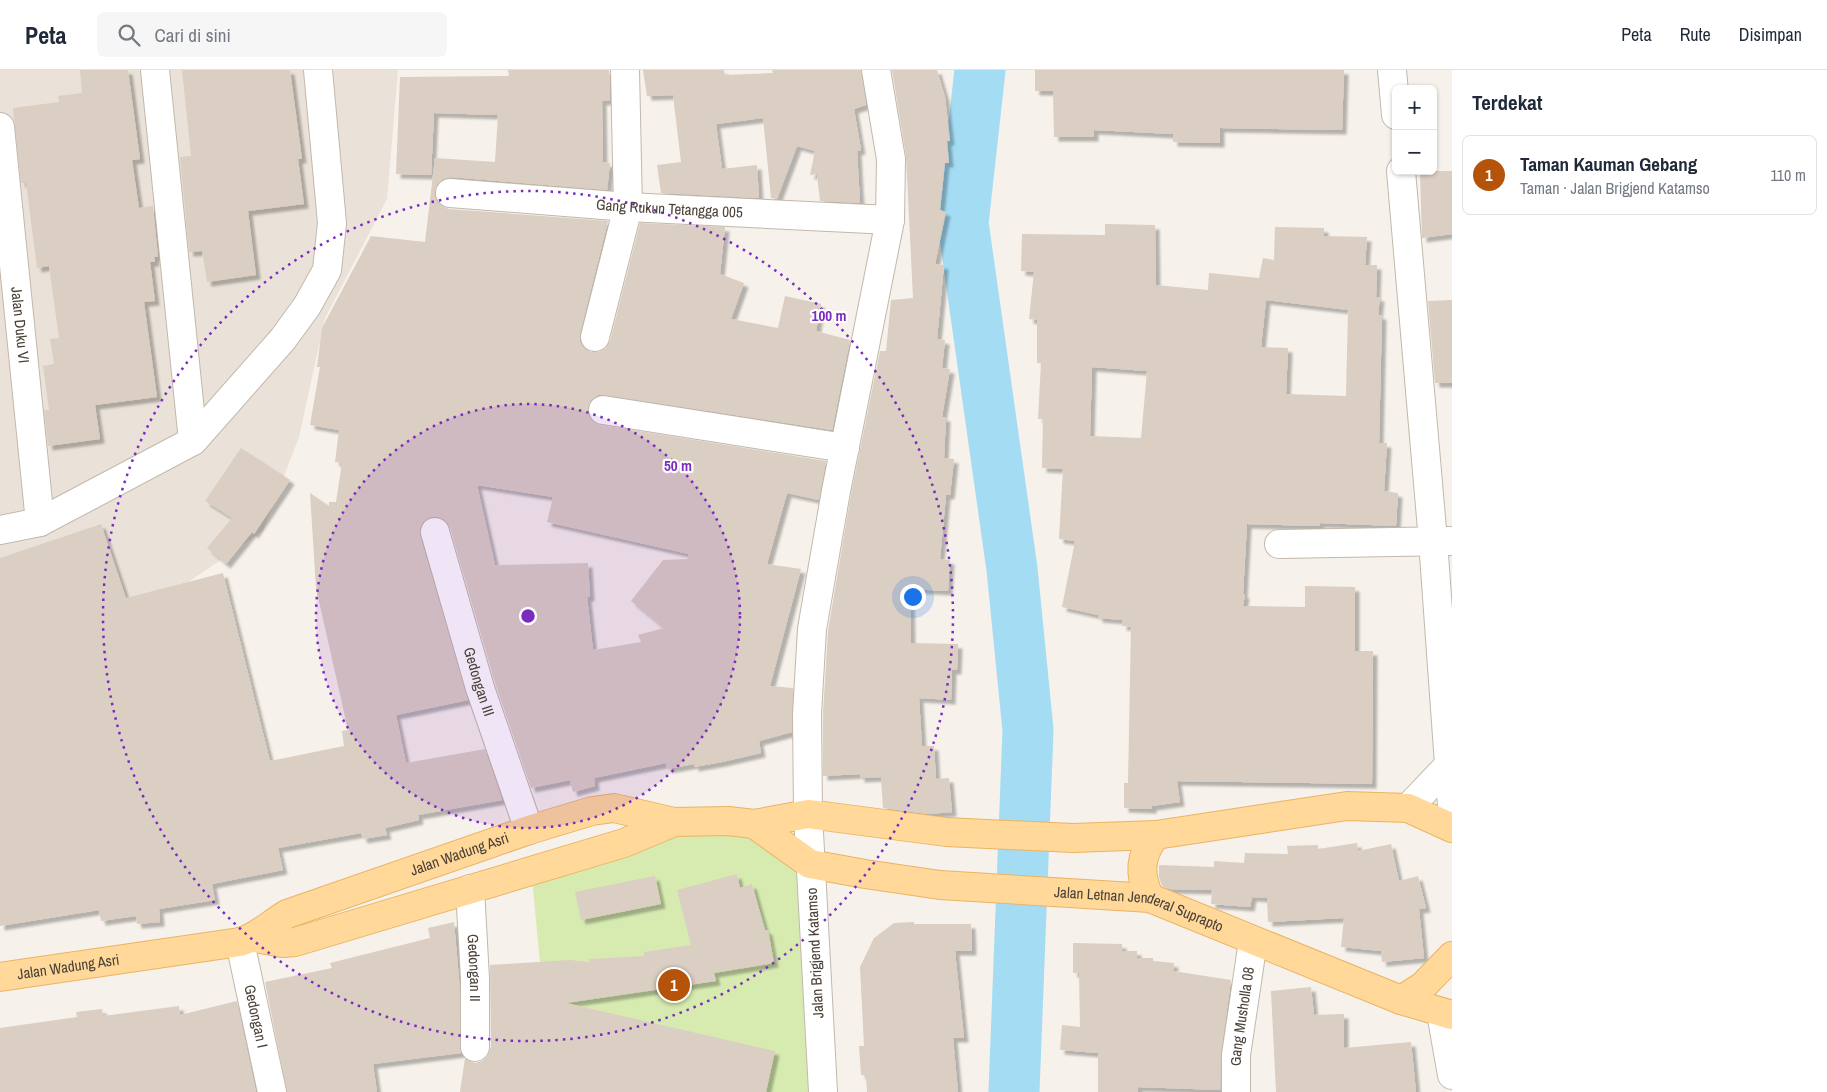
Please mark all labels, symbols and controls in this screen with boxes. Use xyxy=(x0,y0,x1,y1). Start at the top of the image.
search box xyxy=(97,12,447,57)
text: Peta xyxy=(25,19,67,51)
icon: search xyxy=(115,21,143,49)
text: Cari di sini xyxy=(155,22,231,48)
text: Peta xyxy=(1621,22,1652,47)
text: Rute xyxy=(1680,22,1711,47)
text: Disimpan xyxy=(1739,22,1802,47)
map controls xyxy=(1392,85,1437,175)
button: + xyxy=(1392,85,1437,130)
text: Terdekat xyxy=(1472,88,1543,117)
button: − xyxy=(1392,130,1437,175)
text: Taman Kauman Gebang xyxy=(1520,151,1697,177)
text: 1 xyxy=(1485,164,1493,186)
text: 110 m xyxy=(1770,164,1806,186)
text: Taman · Jalan Brigjend Katamso xyxy=(1520,177,1710,199)
street label: Gang Rukun Tetangga 005 xyxy=(595,194,743,223)
street label: Jalan Duku VI xyxy=(6,286,35,364)
text: 100 m xyxy=(812,305,846,326)
text: 50 m xyxy=(664,455,692,476)
your location xyxy=(900,584,926,610)
centre of rings xyxy=(519,607,537,625)
street label: Gedongan III xyxy=(459,645,500,719)
street label: Jalan Wadung Asri xyxy=(407,827,511,880)
street label: Jalan Letnan Jenderal Suprapto xyxy=(1053,881,1227,937)
street label: Jalan Brigjend Katamso xyxy=(801,887,828,1019)
street label: Gedongan II xyxy=(463,933,486,1002)
street label: Jalan Wadung Asri xyxy=(16,949,121,984)
street label: Gang Musholla 08 xyxy=(1225,965,1259,1066)
pin: 1 xyxy=(658,966,690,1004)
street label: Gedongan I xyxy=(239,983,273,1050)

